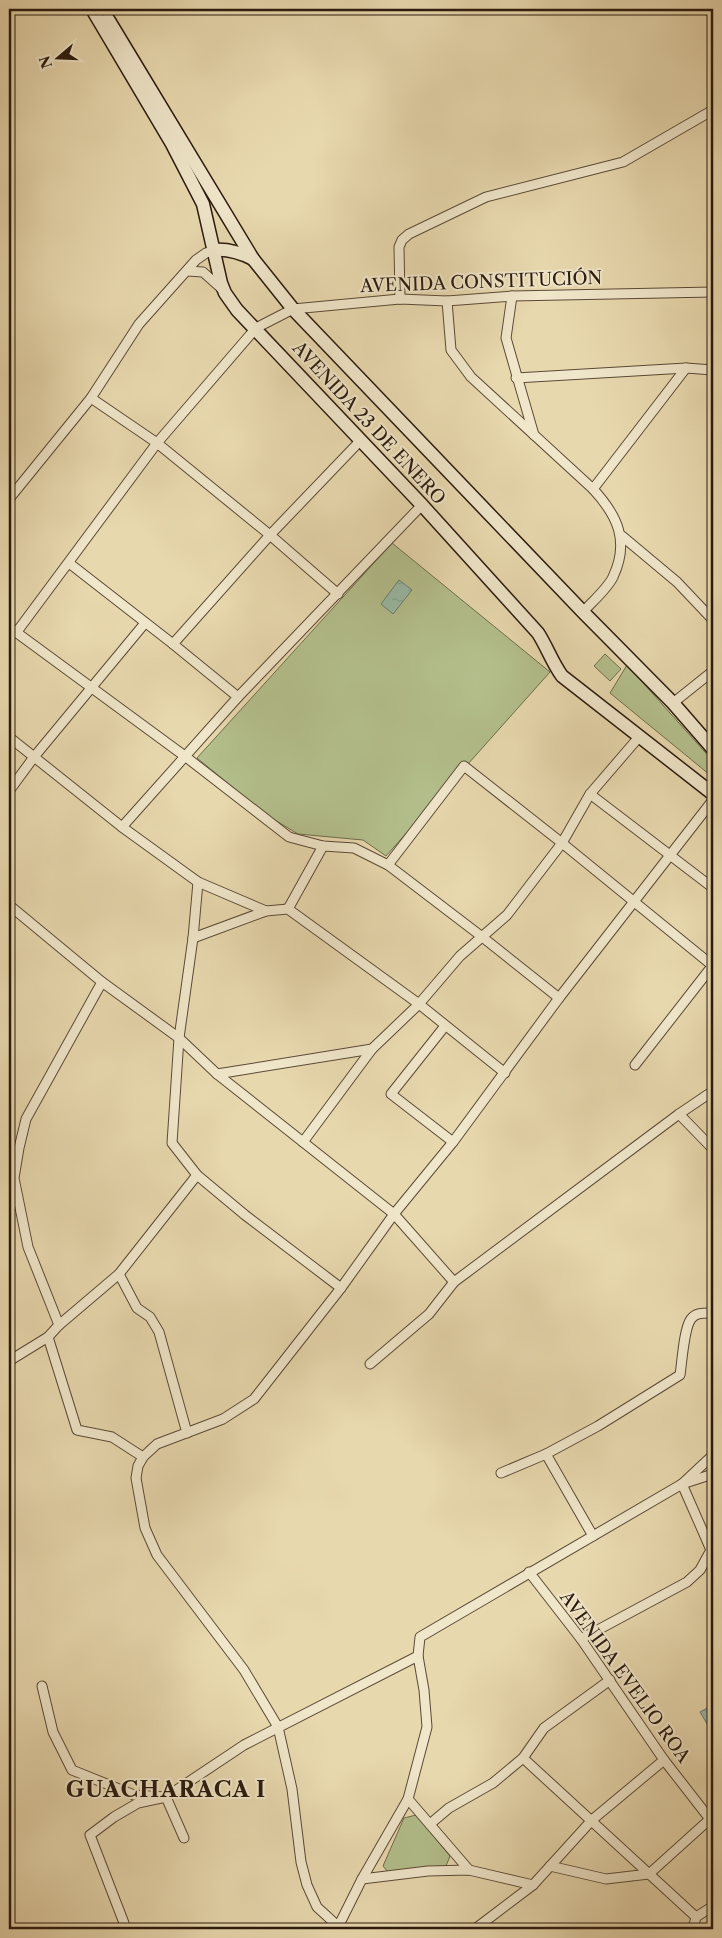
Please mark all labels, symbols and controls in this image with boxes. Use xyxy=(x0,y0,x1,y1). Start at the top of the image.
north arrow xyxy=(32,32,82,82)
text: N xyxy=(35,54,56,71)
street label: AVENIDA CONSTITUCIÓN xyxy=(359,266,603,297)
street label: AVENIDA 23 DE ENERO xyxy=(287,336,450,509)
street label: AVENIDA EVELIO ROA xyxy=(555,1586,695,1768)
district label: GUACHARACA I xyxy=(66,1776,266,1803)

